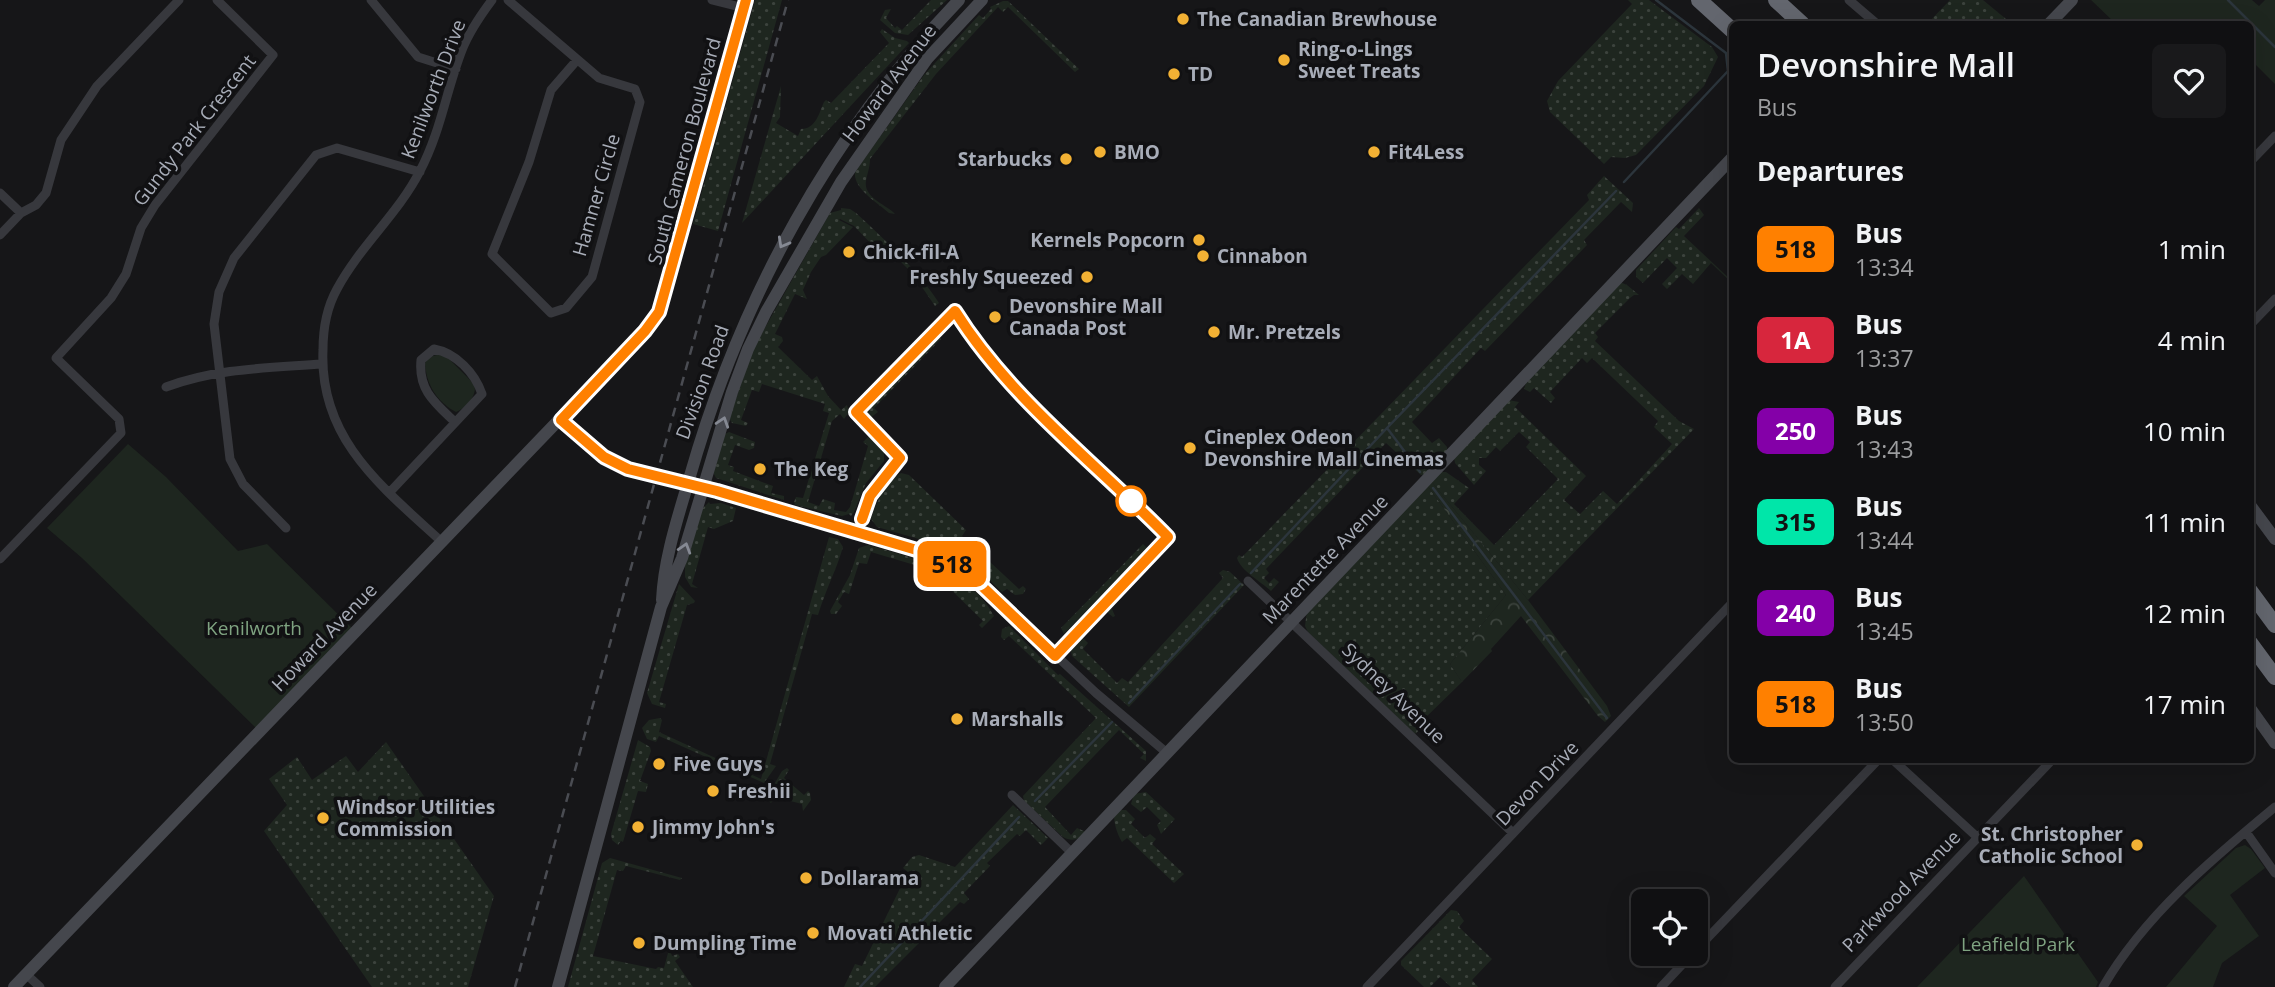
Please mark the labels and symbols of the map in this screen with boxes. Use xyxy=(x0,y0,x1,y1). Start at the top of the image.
place label: The Canadian Brewhouse xyxy=(1197,6,1437,32)
marker: The Canadian Brewhouse xyxy=(1175,11,1191,27)
street label: Kenilworth Drive xyxy=(394,16,472,162)
street label: Howard Avenue xyxy=(836,19,942,147)
street label: South Cameron Boulevard xyxy=(641,35,727,267)
place label: Ring-o-Lings Sweet Treats xyxy=(1298,36,1420,84)
street label: Gundy Park Crescent xyxy=(127,49,261,211)
marker: Ring-o-Lings Sweet Treats xyxy=(1276,52,1292,68)
place label: TD xyxy=(1188,61,1213,87)
marker: TD xyxy=(1166,66,1182,82)
street label: Hamner Circle xyxy=(566,131,626,259)
place label: BMO xyxy=(1114,139,1160,165)
place label: Fit4Less xyxy=(1388,139,1464,165)
marker: BMO xyxy=(1092,144,1108,160)
marker: Fit4Less xyxy=(1366,144,1382,160)
place label: Starbucks xyxy=(958,146,1052,172)
marker: Starbucks xyxy=(1058,151,1074,167)
place label: Kernels Popcorn xyxy=(1030,227,1185,253)
marker: Kernels Popcorn xyxy=(1191,232,1207,248)
one-way arrow xyxy=(778,235,791,248)
place label: Chick-fil-A xyxy=(863,239,960,265)
place label: Cinnabon xyxy=(1217,243,1308,269)
marker: Chick-fil-A xyxy=(841,244,857,260)
marker: Cinnabon xyxy=(1195,248,1211,264)
place label: Freshly Squeezed xyxy=(909,264,1073,290)
marker: Freshly Squeezed xyxy=(1079,269,1095,285)
place label: Devonshire Mall Canada Post xyxy=(1009,293,1163,341)
marker: Devonshire Mall Canada Post xyxy=(987,309,1003,325)
place label: Mr. Pretzels xyxy=(1228,319,1341,345)
street label: Division Road xyxy=(669,321,735,443)
marker: Mr. Pretzels xyxy=(1206,324,1222,340)
one-way arrow xyxy=(714,416,729,428)
place label: Cineplex Odeon Devonshire Mall Cinemas xyxy=(1204,424,1444,472)
marker: Cineplex Odeon Devonshire Mall Cinemas xyxy=(1182,440,1198,456)
place label: The Keg xyxy=(774,456,848,482)
marker: The Keg xyxy=(752,461,768,477)
unlabelled marker xyxy=(1116,486,1146,516)
street label: Marentette Avenue xyxy=(1256,489,1394,629)
line badge: 518 xyxy=(912,541,992,587)
one-way arrow xyxy=(677,543,692,555)
street label: Howard Avenue xyxy=(266,577,382,697)
park label: Kenilworth xyxy=(206,615,302,641)
street label: Sydney Avenue xyxy=(1337,637,1451,749)
place label: Marshalls xyxy=(971,706,1063,732)
marker: Marshalls xyxy=(949,711,965,727)
street label: Devon Drive xyxy=(1490,735,1584,831)
place label: Five Guys xyxy=(673,751,763,777)
marker: Five Guys xyxy=(651,756,667,772)
place label: Freshii xyxy=(727,778,791,804)
marker: Freshii xyxy=(705,783,721,799)
place label: Windsor Utilities Commission xyxy=(337,794,495,842)
marker: Windsor Utilities Commission xyxy=(315,810,331,826)
place label: Jimmy John's xyxy=(650,814,775,840)
marker: Jimmy John's xyxy=(630,819,646,835)
place label: St. Christopher Catholic School xyxy=(1979,821,2123,869)
street label: Parkwood Avenue xyxy=(1836,824,1966,958)
marker: St. Christopher Catholic School xyxy=(2129,837,2145,853)
place label: Dollarama xyxy=(820,865,919,891)
marker: Dollarama xyxy=(798,870,814,886)
place label: Movati Athletic xyxy=(827,920,973,946)
marker: Movati Athletic xyxy=(805,925,821,941)
place label: Dumpling Time xyxy=(653,930,797,956)
park label: Leafield Park xyxy=(1961,931,2075,957)
marker: Dumpling Time xyxy=(631,935,647,951)

